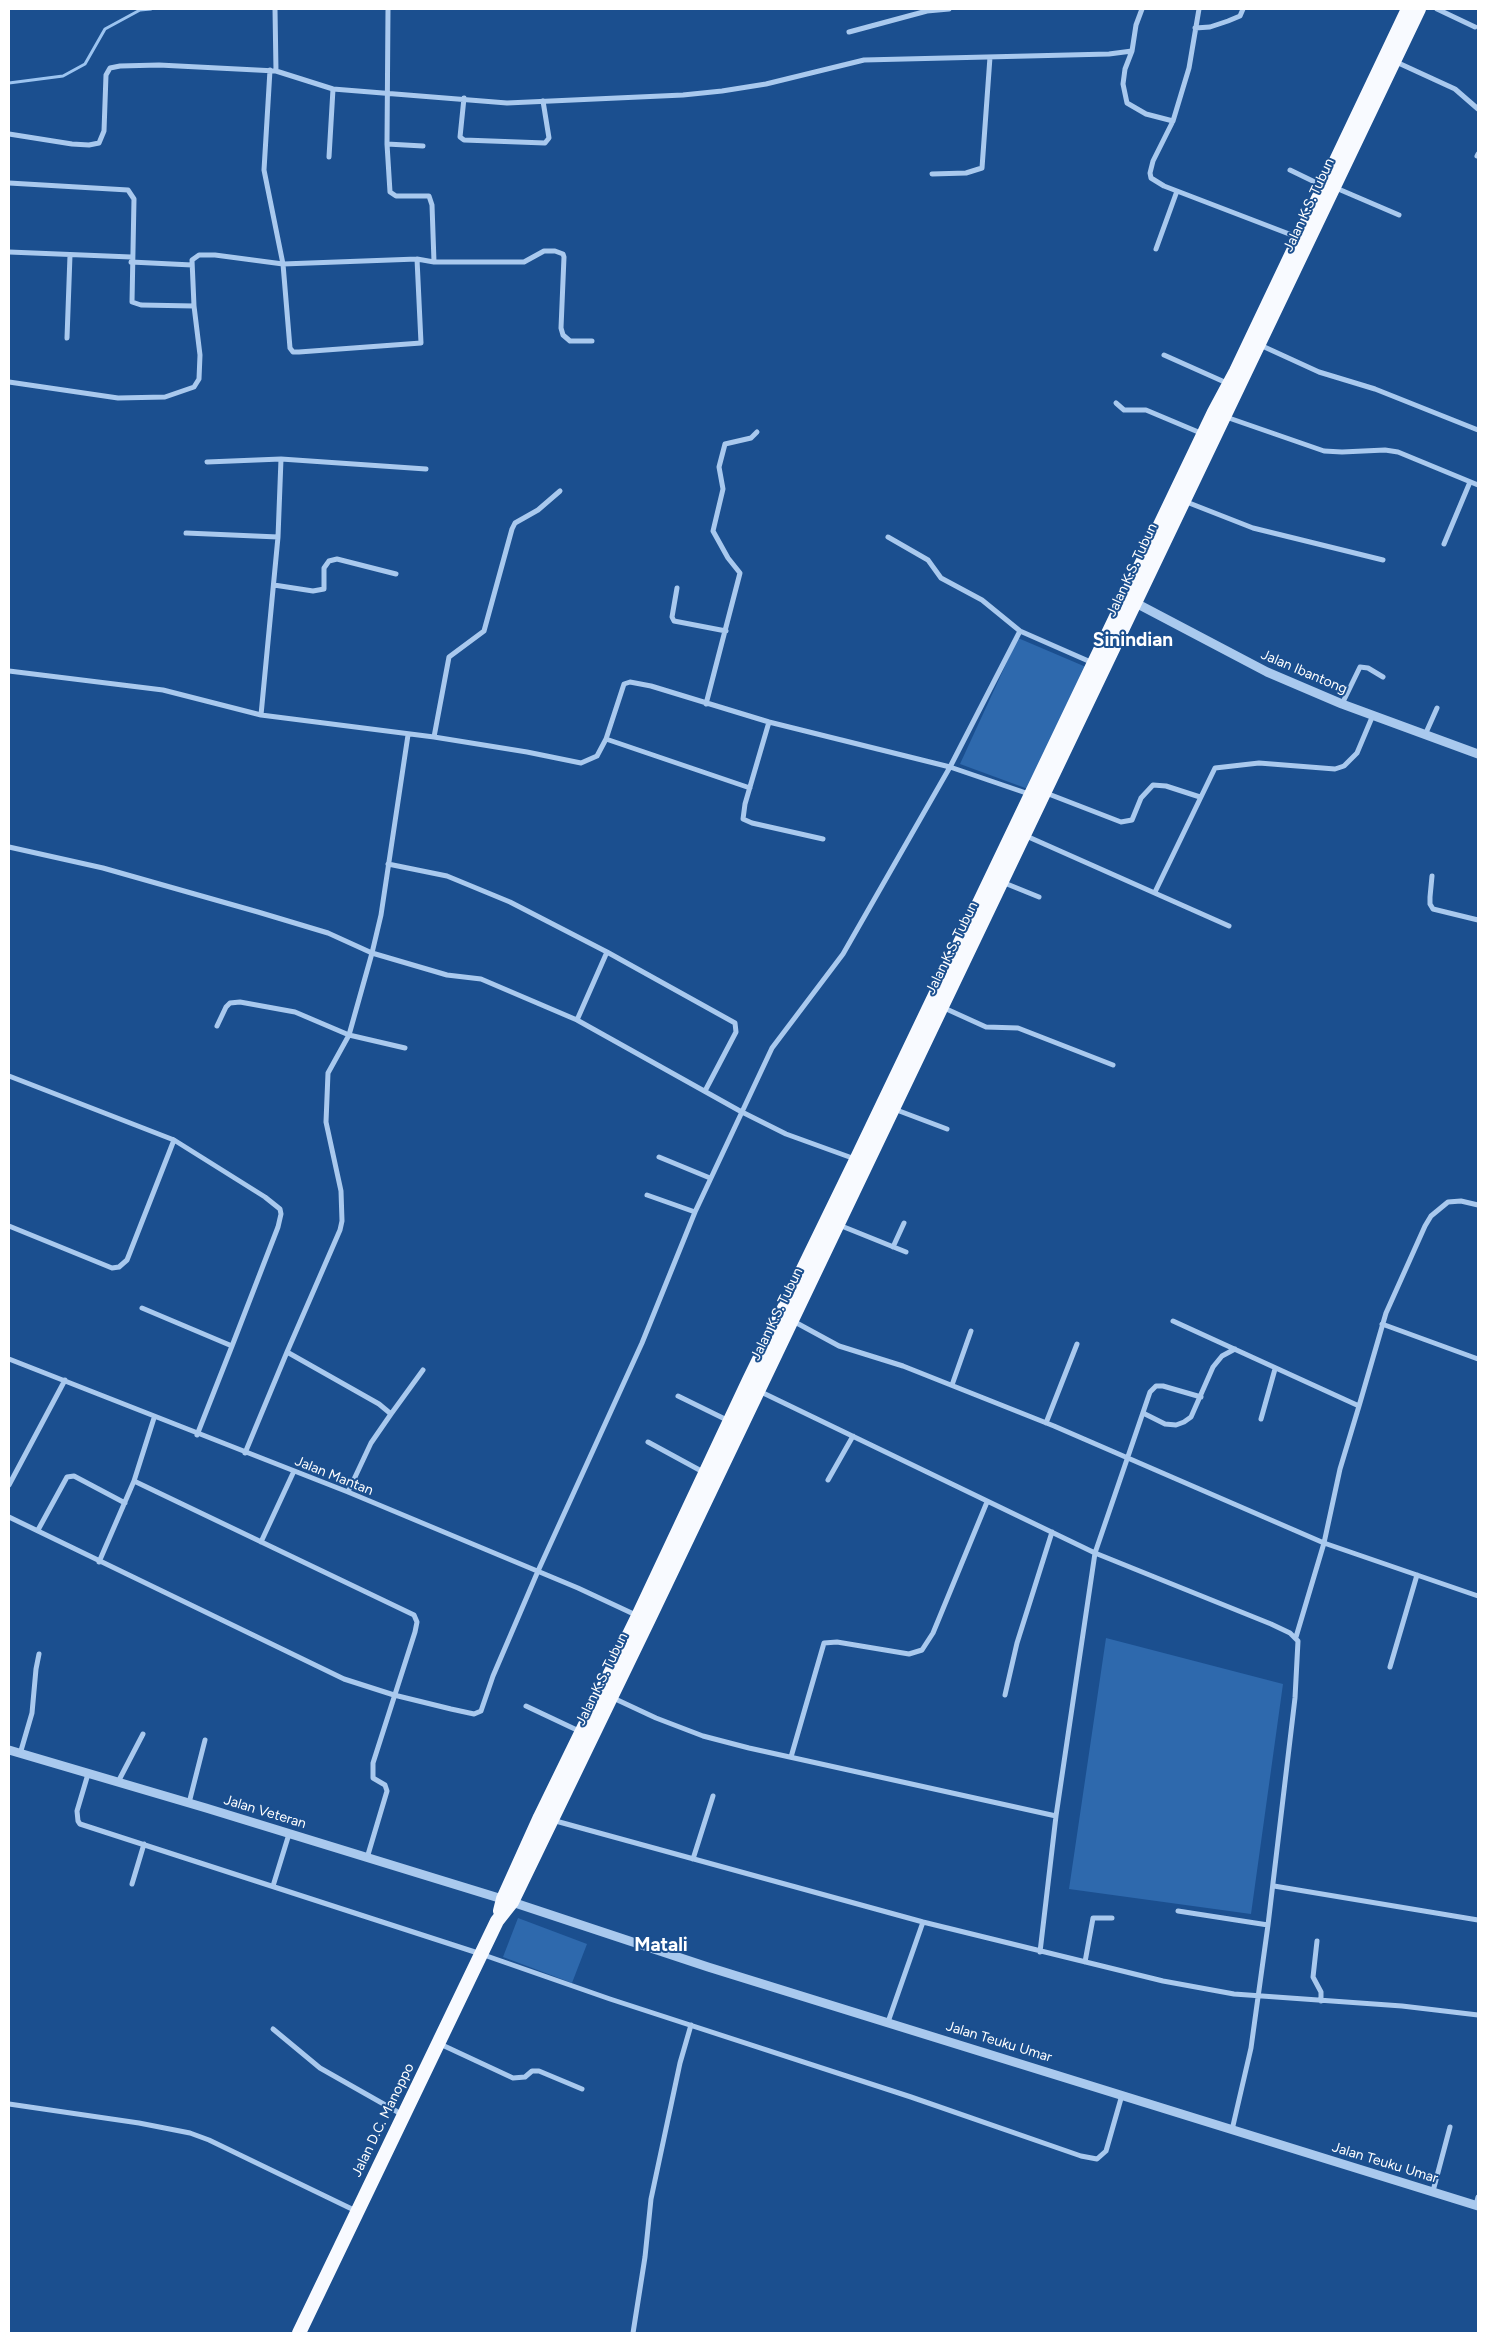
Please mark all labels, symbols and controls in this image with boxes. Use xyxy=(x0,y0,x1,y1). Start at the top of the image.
street label: Jalan K.S. Tubun xyxy=(1280,156,1338,254)
street label: Jalan K.S. Tubun xyxy=(1103,521,1161,619)
district label: Sinindian xyxy=(1093,629,1173,651)
street label: Jalan Ibantong xyxy=(1258,646,1350,698)
street label: Jalan K.S. Tubun xyxy=(922,899,982,997)
street label: Jalan K.S. Tubun xyxy=(747,1265,807,1363)
street label: Jalan Mantan xyxy=(292,1453,376,1499)
street label: Jalan K.S. Tubun xyxy=(572,1630,632,1728)
street label: Jalan Veteran xyxy=(222,1792,308,1832)
district label: Matali xyxy=(634,1934,688,1956)
street label: Jalan Teuku Umar xyxy=(944,2018,1054,2066)
street label: Jalan D.C. Manoppo xyxy=(348,2060,418,2180)
street label: Jalan Teuku Umar xyxy=(1330,2139,1440,2187)

